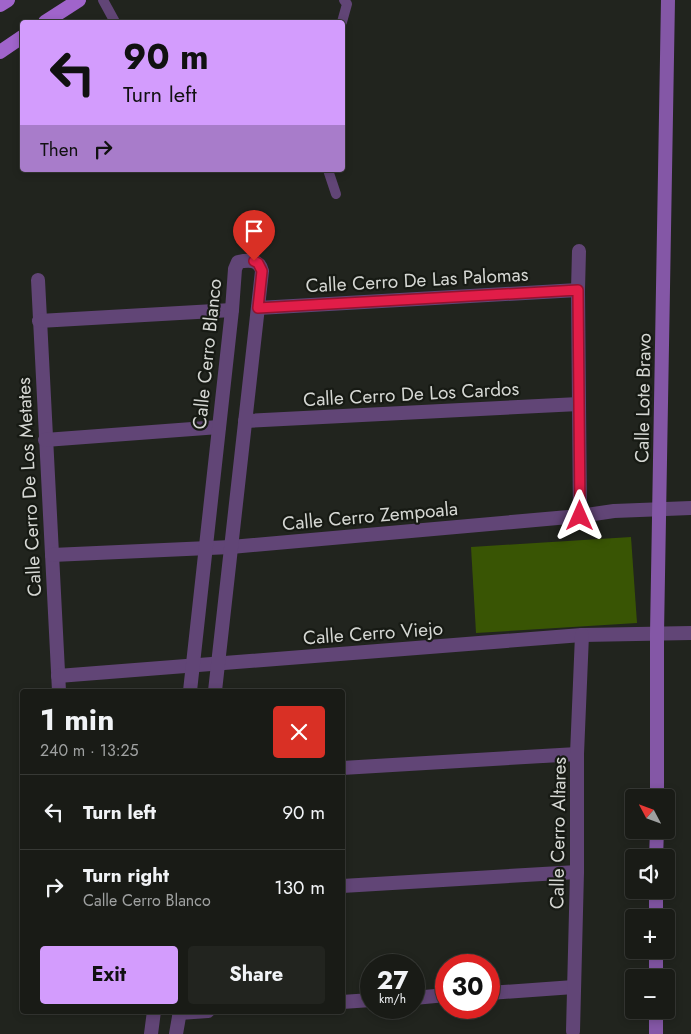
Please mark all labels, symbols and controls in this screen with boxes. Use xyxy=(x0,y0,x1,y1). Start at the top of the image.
text: 90 m xyxy=(123,32,209,82)
icon: left xyxy=(40,40,105,105)
text: Turn left xyxy=(123,78,197,110)
icon: right xyxy=(89,135,117,163)
text: Then xyxy=(40,136,79,163)
pin xyxy=(233,210,275,261)
icon: arrive xyxy=(240,217,268,245)
street label: Calle Cerro De Las Palomas xyxy=(305,261,529,299)
street label: Calle Cerro Blanco xyxy=(186,277,228,431)
street label: Calle Lote Bravo xyxy=(628,333,658,463)
street label: Calle Cerro De Los Cardos xyxy=(302,375,520,413)
street label: Calle Cerro De Los Metates xyxy=(10,376,48,597)
position arrow xyxy=(553,489,605,541)
street label: Calle Cerro Zempoala xyxy=(281,495,459,537)
street label: Calle Cerro Viejo xyxy=(302,615,444,651)
text: 1 min xyxy=(40,698,114,741)
button: close xyxy=(273,706,325,758)
text: 240 m · 13:25 xyxy=(40,739,139,762)
street label: Calle Cerro Altares xyxy=(543,756,573,909)
north arrow xyxy=(625,789,675,839)
map controls xyxy=(625,789,675,1019)
icon: left xyxy=(40,798,68,826)
text: Turn left xyxy=(83,799,156,826)
text: 90 m xyxy=(282,799,325,826)
button: sound xyxy=(625,849,675,899)
text: Turn right xyxy=(83,862,169,889)
icon: right xyxy=(40,873,68,901)
text: 130 m xyxy=(274,874,325,901)
text: Calle Cerro Blanco xyxy=(83,889,211,912)
button: + xyxy=(625,909,675,959)
button: Exit xyxy=(40,946,178,1004)
button: Share xyxy=(188,946,325,1004)
speed limit sign: 30 xyxy=(435,954,500,1019)
text: 27 xyxy=(377,962,408,998)
button: − xyxy=(625,969,675,1019)
text: km/h xyxy=(379,990,406,1008)

